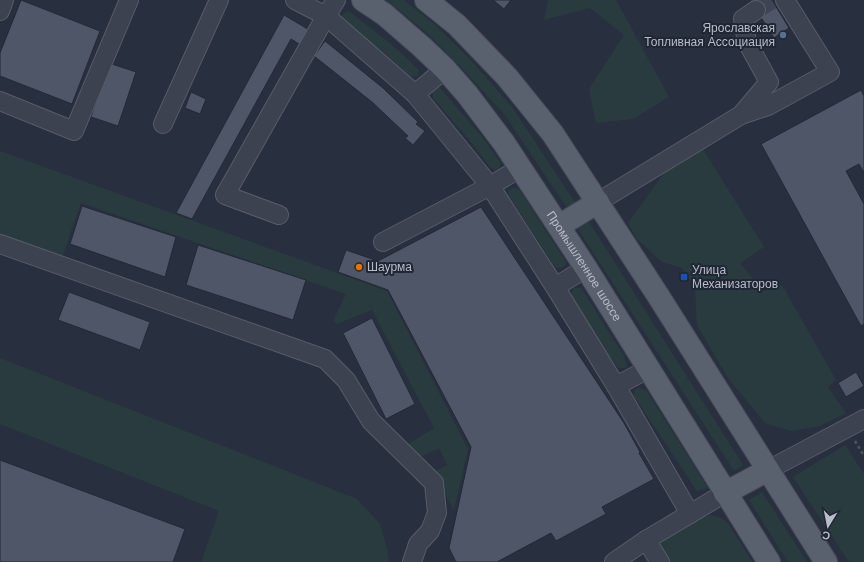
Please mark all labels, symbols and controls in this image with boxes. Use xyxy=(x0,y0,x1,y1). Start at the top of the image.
place label: Ярославская Топливная Ассоциация xyxy=(644,21,775,49)
marker: Ярославская Топливная Ассоциация xyxy=(778,30,788,40)
street label: Промышленное шоссе xyxy=(544,208,625,324)
place label: Шаурма xyxy=(367,260,412,274)
marker: Шаурма xyxy=(354,262,364,272)
place label: Улица Механизаторов xyxy=(692,263,778,291)
marker: Улица Механизаторов xyxy=(679,272,689,282)
north arrow xyxy=(808,506,848,546)
text: С xyxy=(821,528,831,542)

